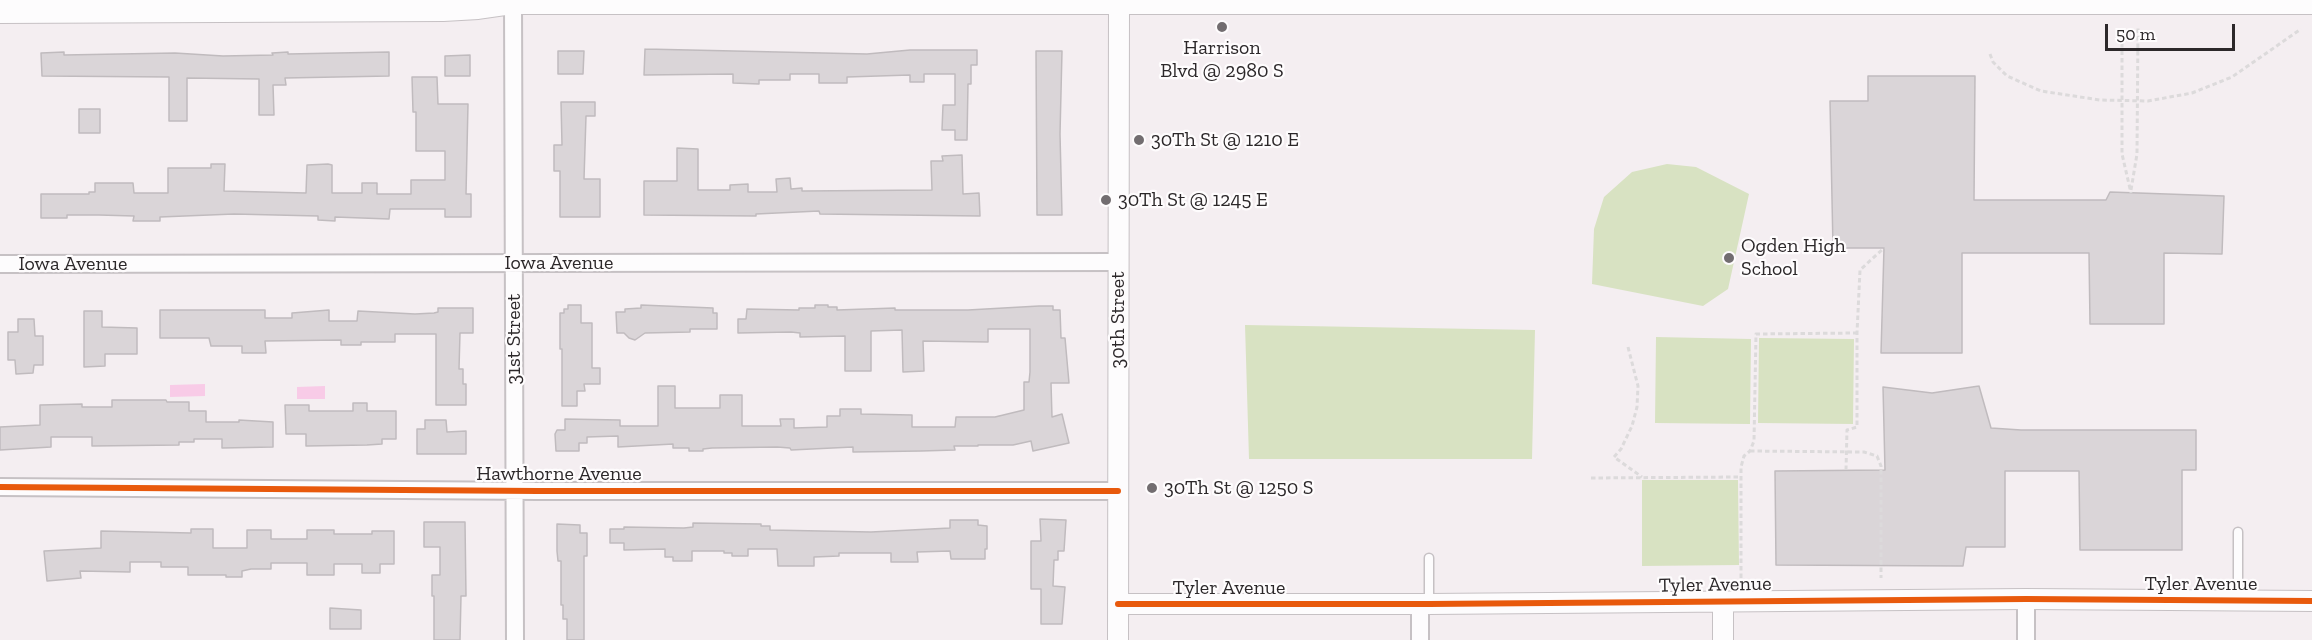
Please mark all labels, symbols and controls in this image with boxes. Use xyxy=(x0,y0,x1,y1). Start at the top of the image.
scale bar xyxy=(2108,12,2238,50)
marker: Harrison Blvd @ 2980 S xyxy=(1215,20,1229,34)
text: 50 m xyxy=(2116,23,2155,45)
place label: Harrison Blvd @ 2980 S xyxy=(1160,36,1284,83)
place label: 30Th St @ 1210 E xyxy=(1151,128,1299,152)
marker: 30Th St @ 1210 E xyxy=(1132,133,1146,147)
place label: 30Th St @ 1245 E xyxy=(1118,188,1268,212)
marker: 30Th St @ 1245 E xyxy=(1099,193,1113,207)
place label: Ogden High School xyxy=(1741,234,1846,281)
street label: Iowa Avenue xyxy=(505,251,613,275)
marker: Ogden High School xyxy=(1722,251,1736,265)
street label: Iowa Avenue xyxy=(19,252,127,276)
street label: 30th Street xyxy=(1106,271,1130,369)
street label: 31st Street xyxy=(502,294,526,384)
street label: Hawthorne Avenue xyxy=(476,462,642,486)
place label: 30Th St @ 1250 S xyxy=(1164,476,1313,500)
marker: 30Th St @ 1250 S xyxy=(1145,481,1159,495)
street label: Tyler Avenue xyxy=(1658,572,1772,598)
street label: Tyler Avenue xyxy=(2145,572,2257,596)
street label: Tyler Avenue xyxy=(1173,576,1285,600)

